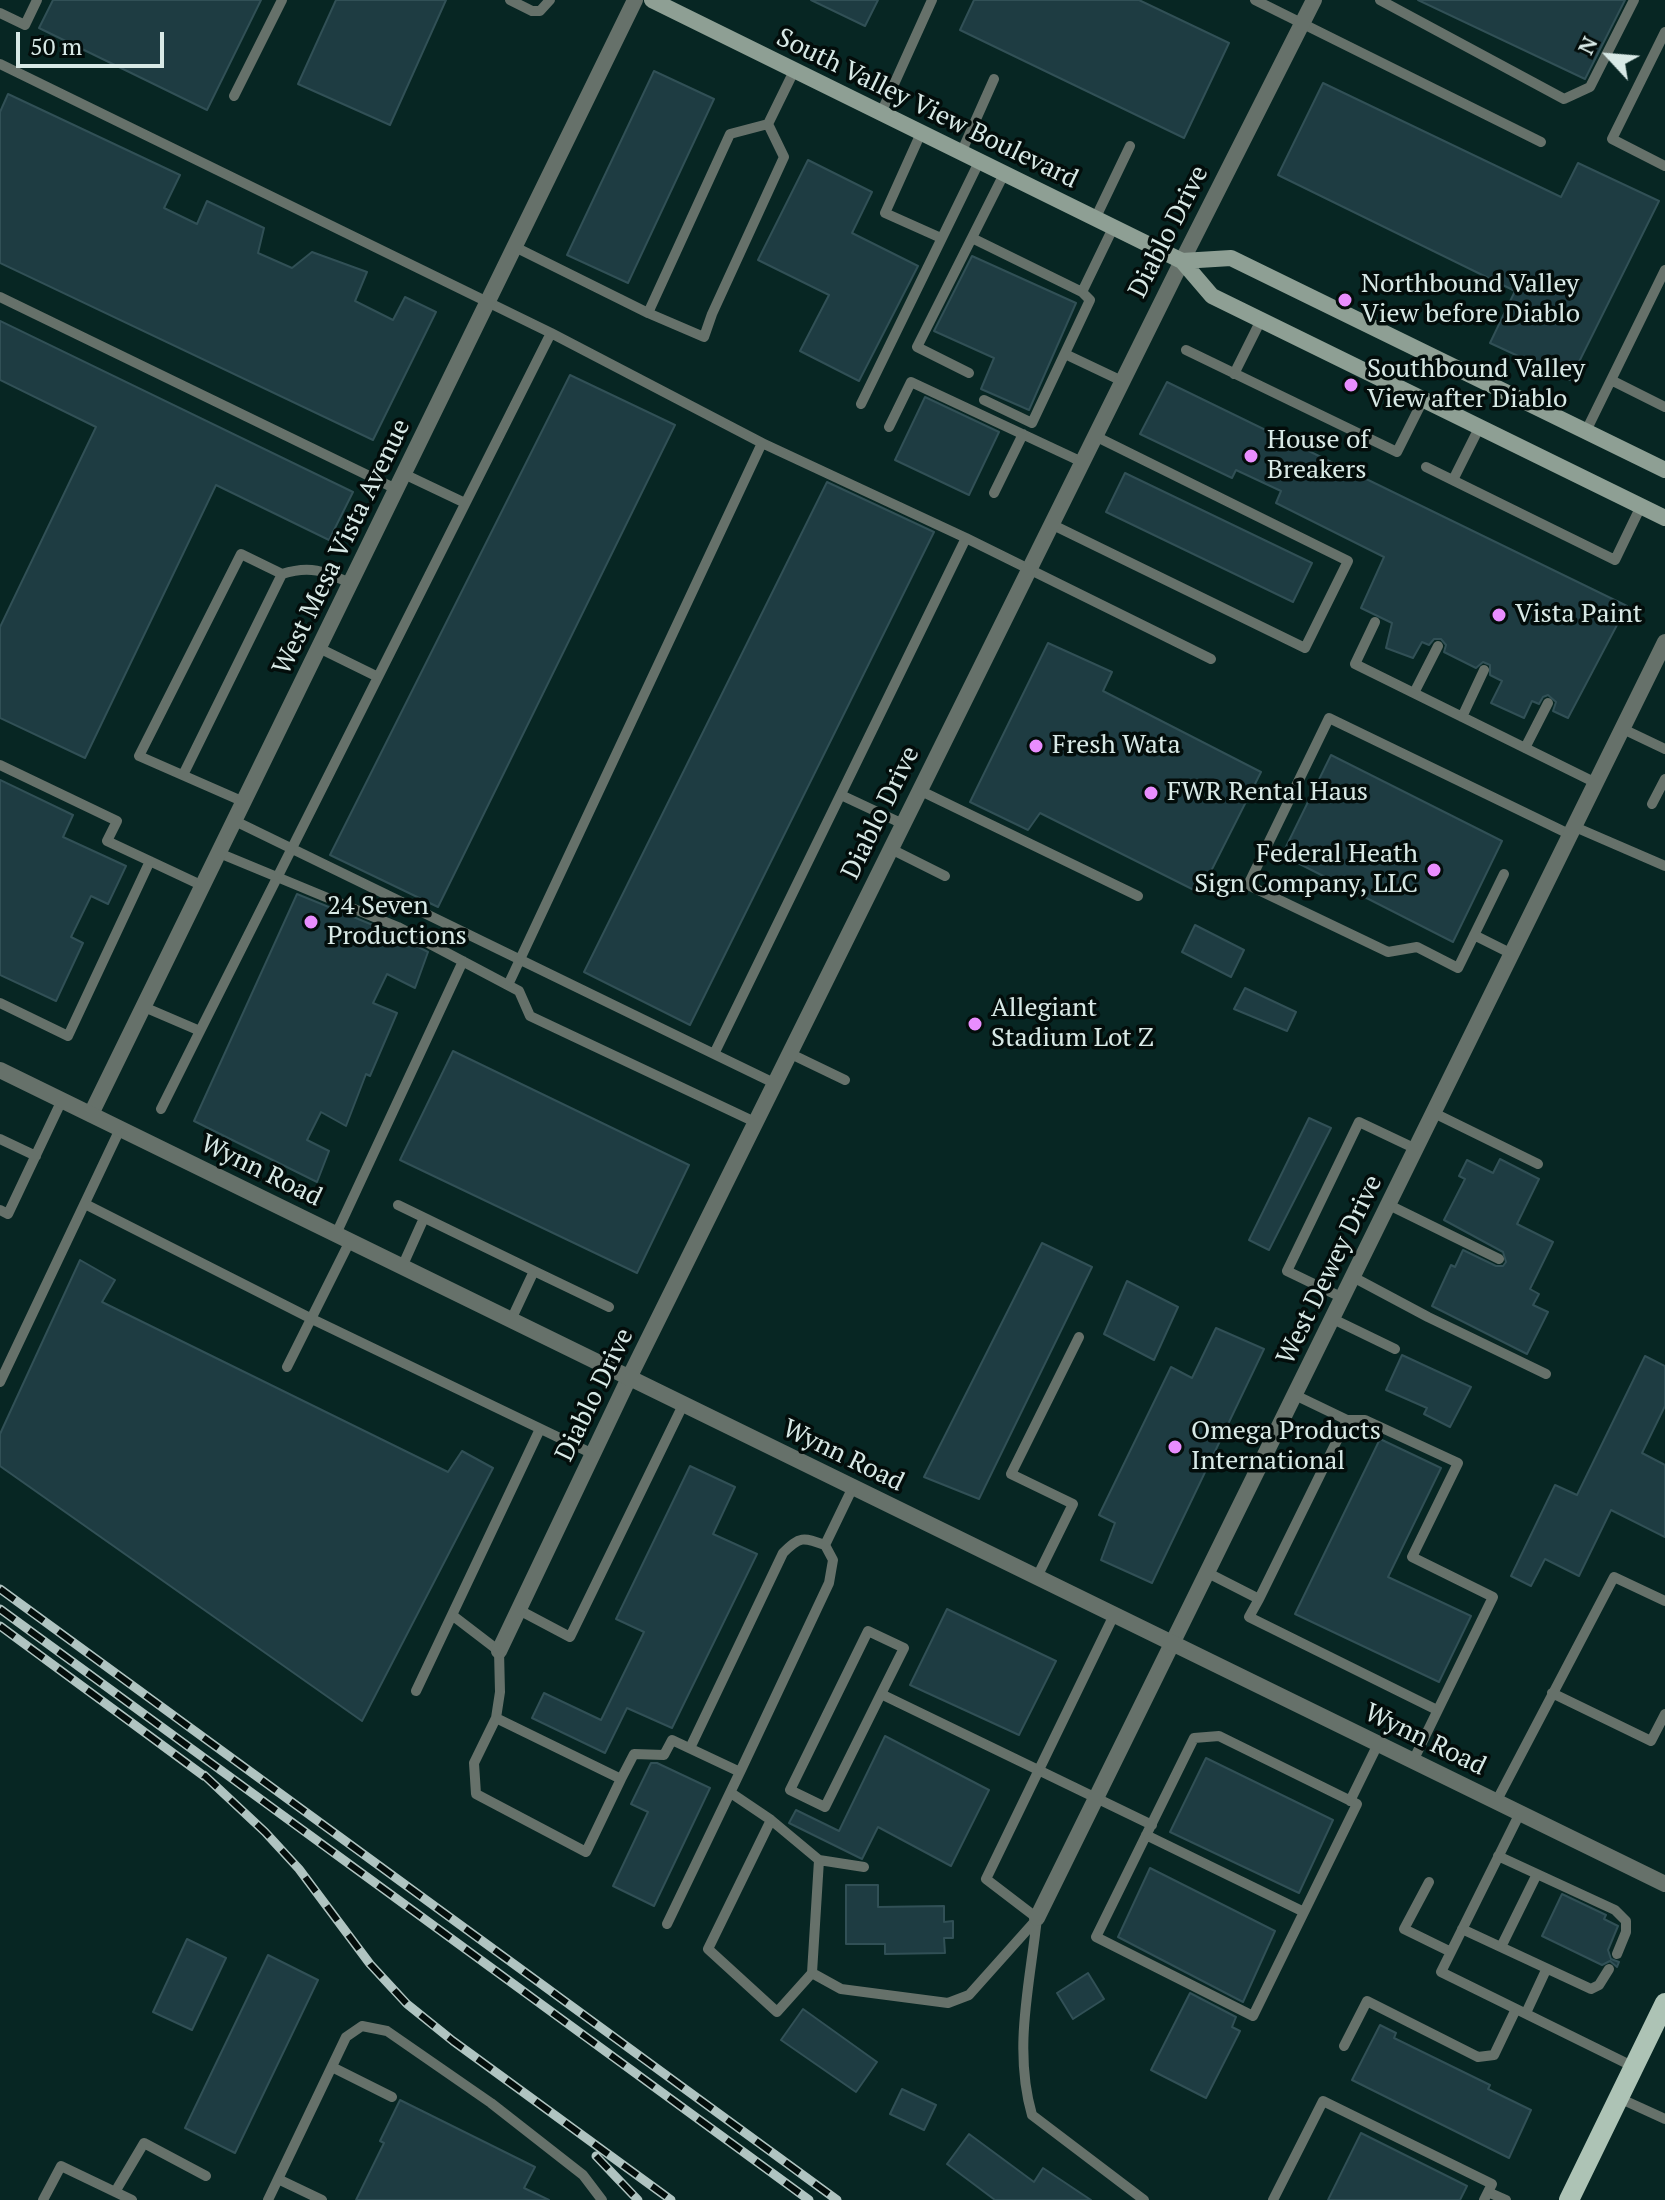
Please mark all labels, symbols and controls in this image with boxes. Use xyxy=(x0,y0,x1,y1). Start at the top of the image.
scale bar xyxy=(20,16,168,66)
north arrow xyxy=(1569,16,1649,96)
street label: South Valley View Boulevard xyxy=(771,22,1083,196)
text: 50 m xyxy=(30,30,82,62)
text: N xyxy=(1570,31,1604,59)
street label: Diablo Drive xyxy=(1122,161,1216,303)
place label: Northbound Valley View before Diablo xyxy=(1361,269,1580,330)
marker: Northbound Valley View before Diablo xyxy=(1336,291,1354,309)
place label: Southbound Valley View after Diablo xyxy=(1367,354,1585,416)
marker: Southbound Valley View after Diablo xyxy=(1342,376,1360,394)
street label: West Mesa Vista Avenue xyxy=(267,414,417,680)
place label: House of Breakers xyxy=(1267,425,1369,486)
marker: House of Breakers xyxy=(1242,447,1260,465)
place label: Vista Paint xyxy=(1515,599,1642,631)
marker: Vista Paint xyxy=(1490,606,1508,624)
place label: Fresh Wata xyxy=(1052,730,1181,762)
marker: Fresh Wata xyxy=(1027,737,1045,755)
street label: Diablo Drive xyxy=(835,741,927,885)
place label: FWR Rental Haus xyxy=(1167,777,1368,809)
marker: FWR Rental Haus xyxy=(1142,784,1160,802)
place label: Federal Heath Sign Company, LLC xyxy=(1194,839,1418,900)
marker: Federal Heath Sign Company, LLC xyxy=(1425,861,1443,879)
place label: 24 Seven Productions xyxy=(327,891,467,952)
marker: 24 Seven Productions xyxy=(302,913,320,931)
place label: Allegiant Stadium Lot Z xyxy=(991,993,1154,1054)
marker: Allegiant Stadium Lot Z xyxy=(966,1015,984,1033)
street label: Wynn Road xyxy=(195,1128,327,1214)
street label: West Dewey Drive xyxy=(1271,1170,1389,1370)
street label: Diablo Drive xyxy=(549,1323,641,1467)
street label: Wynn Road xyxy=(777,1413,909,1499)
place label: Omega Products International xyxy=(1191,1416,1381,1478)
marker: Omega Products International xyxy=(1166,1438,1184,1456)
street label: Wynn Road xyxy=(1359,1697,1491,1783)

